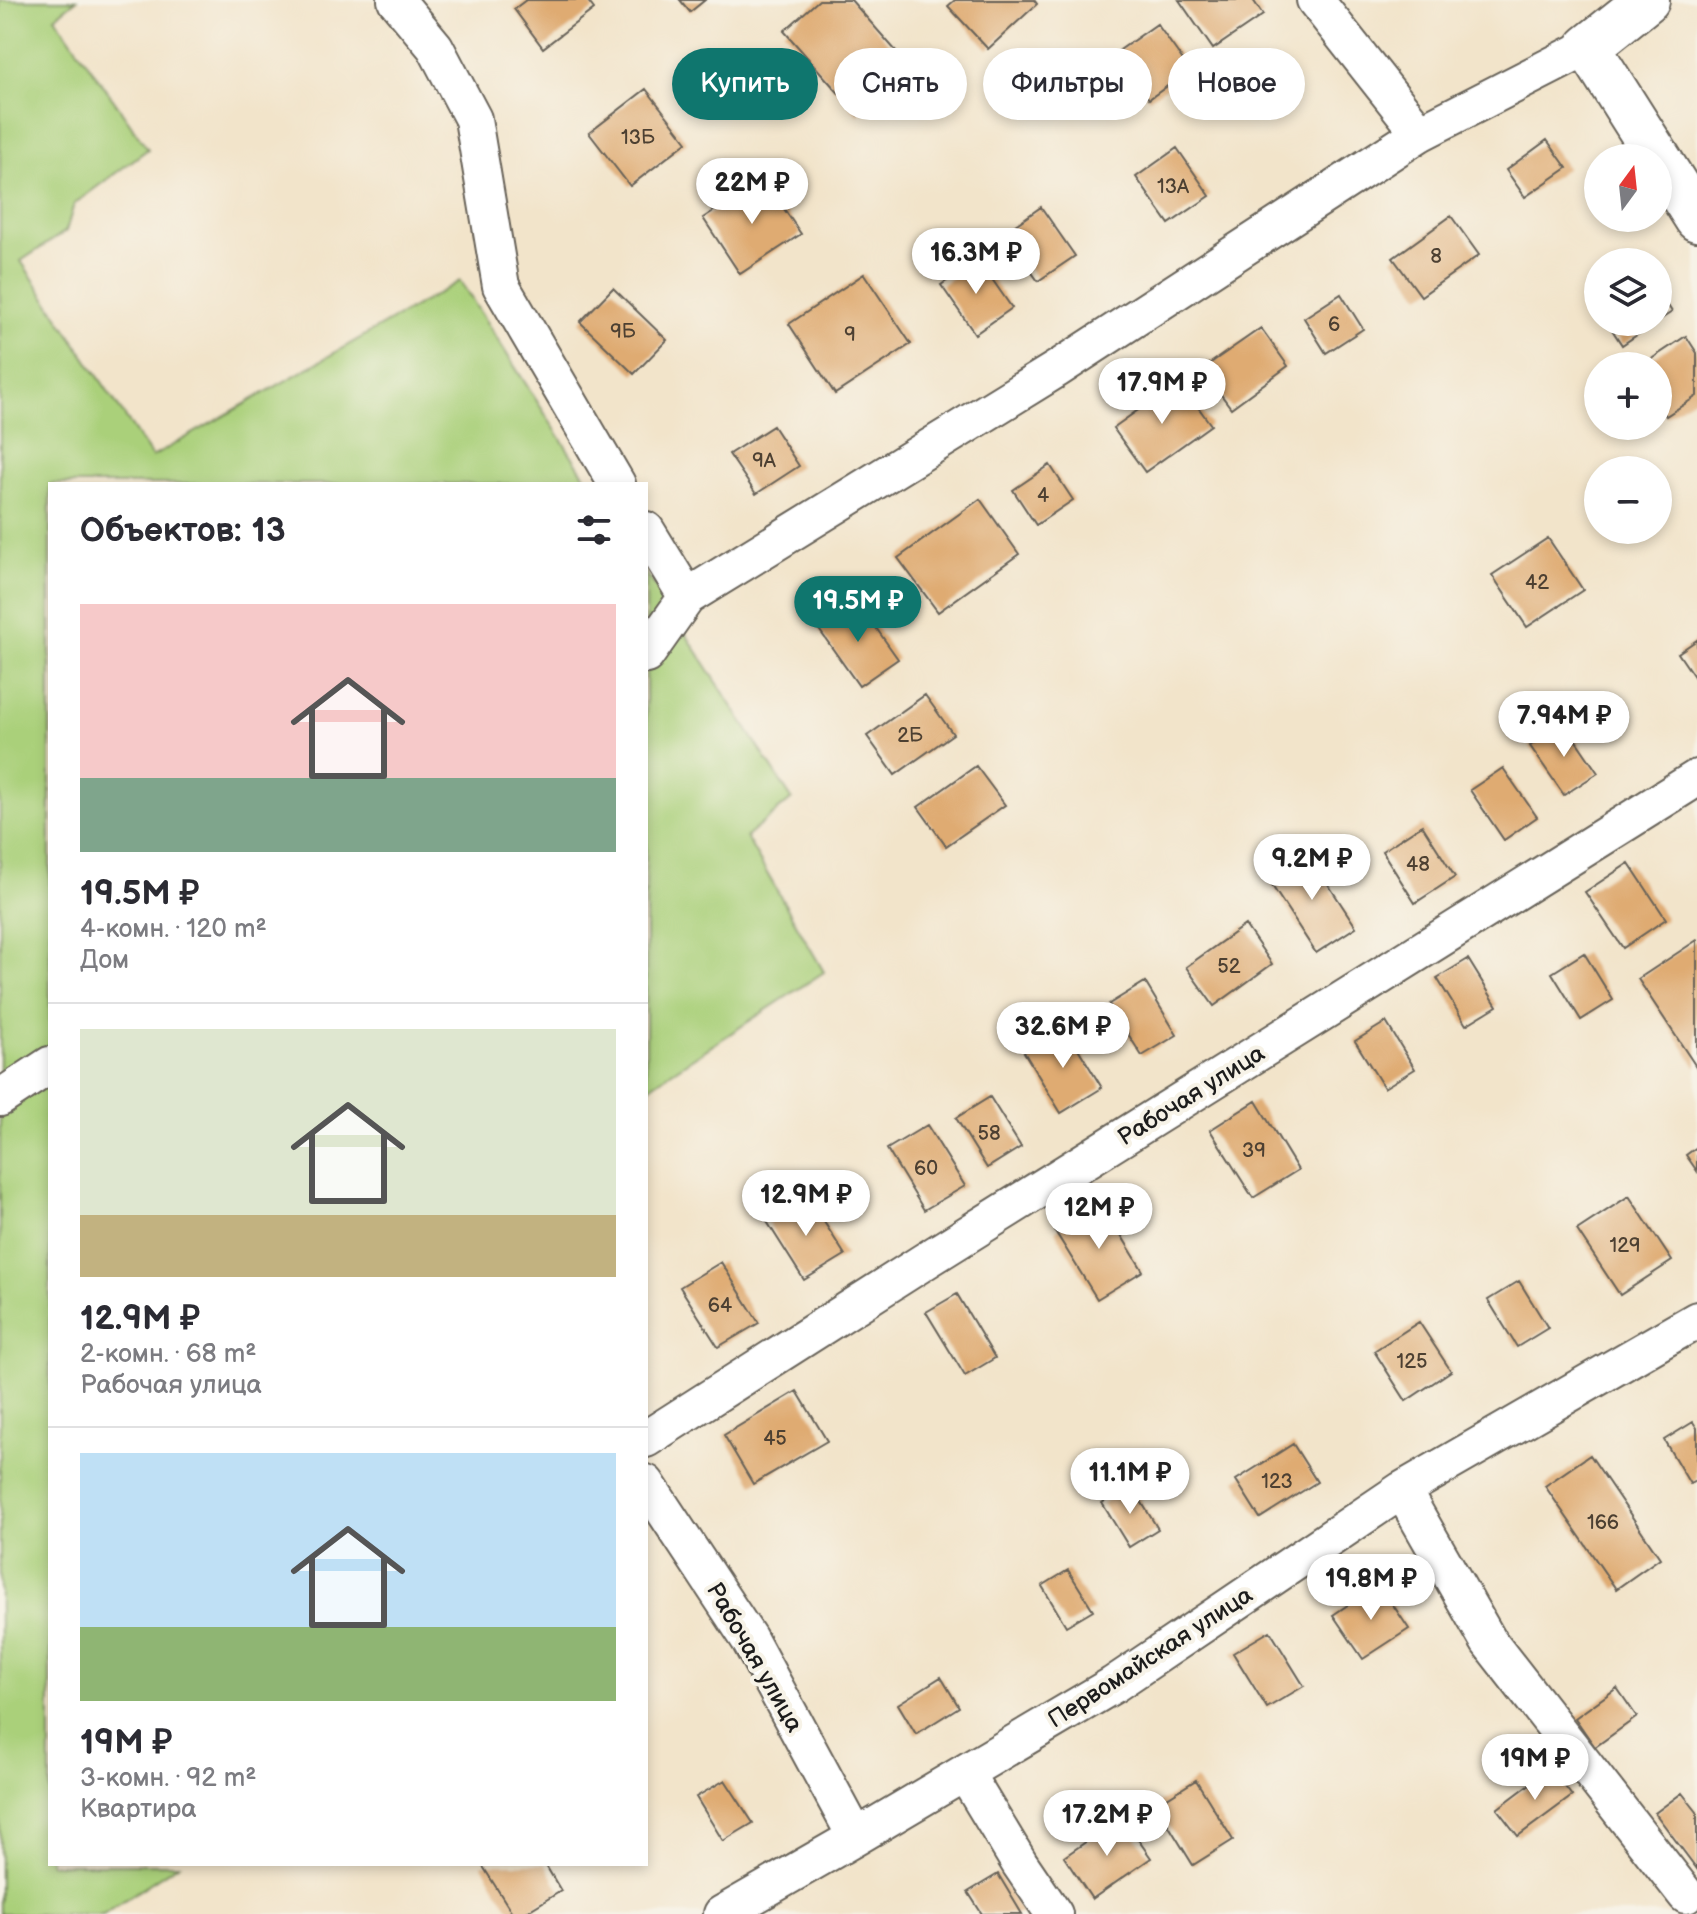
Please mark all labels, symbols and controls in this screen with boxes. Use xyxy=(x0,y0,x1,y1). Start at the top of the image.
chip: Купить xyxy=(672,48,818,120)
chip: Снять xyxy=(834,48,967,120)
chip: Фильтры xyxy=(983,48,1152,120)
chip: Новое xyxy=(1168,48,1305,120)
house number: 13Б xyxy=(621,126,655,150)
north arrow xyxy=(1584,144,1672,232)
map controls xyxy=(1584,144,1672,544)
pin: 22M ₽ xyxy=(696,158,808,226)
text: 22M ₽ xyxy=(714,168,790,199)
house number: 13А xyxy=(1157,175,1190,199)
pin: 16.3M ₽ xyxy=(902,228,1050,296)
text: 16.3M ₽ xyxy=(930,238,1022,269)
house number: 8 xyxy=(1430,245,1442,269)
button: layers xyxy=(1584,248,1672,336)
house number: 6 xyxy=(1328,313,1340,337)
house number: 9Б xyxy=(610,320,636,344)
house number: 9 xyxy=(844,323,856,347)
button: + xyxy=(1584,352,1672,440)
pin: 17.9M ₽ xyxy=(1088,358,1236,426)
text: 17.9M ₽ xyxy=(1117,368,1207,399)
house number: 9А xyxy=(752,449,777,473)
button: − xyxy=(1584,456,1672,544)
house number: 4 xyxy=(1037,484,1049,508)
icon: filters xyxy=(572,508,616,552)
text: Объектов: 13 xyxy=(80,510,286,551)
house number: 42 xyxy=(1525,571,1549,595)
pin: 19.5M ₽ xyxy=(784,576,932,644)
text: 19.5M ₽ xyxy=(812,586,904,617)
icon: home xyxy=(276,656,420,800)
pin: 7.94M ₽ xyxy=(1490,691,1638,759)
text: 7.94M ₽ xyxy=(1516,701,1612,732)
house number: 2Б xyxy=(897,724,923,748)
pin: 9.2M ₽ xyxy=(1247,834,1377,902)
text: 9.2M ₽ xyxy=(1271,844,1353,875)
house number: 48 xyxy=(1406,853,1430,877)
text: 19.5M ₽ xyxy=(80,873,200,914)
text: 4-комн. · 120 m² xyxy=(80,914,267,945)
text: Дом xyxy=(80,945,129,976)
house number: 52 xyxy=(1217,955,1241,979)
pin: 32.6M ₽ xyxy=(989,1002,1137,1070)
text: 32.6M ₽ xyxy=(1015,1012,1111,1043)
street label: Рабочая улица xyxy=(1112,1039,1270,1152)
icon: home xyxy=(276,1081,420,1225)
house number: 58 xyxy=(977,1122,1001,1146)
house number: 39 xyxy=(1242,1139,1266,1163)
house number: 60 xyxy=(914,1157,938,1181)
pin: 12.9M ₽ xyxy=(732,1170,880,1238)
text: 12.9M ₽ xyxy=(760,1180,852,1211)
pin: 12M ₽ xyxy=(1043,1183,1155,1251)
text: 12M ₽ xyxy=(1063,1193,1135,1224)
house number: 129 xyxy=(1609,1234,1641,1258)
house number: 64 xyxy=(708,1294,732,1318)
text: 12.9M ₽ xyxy=(80,1298,200,1339)
text: 2-комн. · 68 m² xyxy=(80,1339,257,1370)
house number: 125 xyxy=(1397,1350,1428,1374)
text: Рабочая улица xyxy=(80,1370,262,1401)
house number: 45 xyxy=(763,1427,787,1451)
pin: 11.1M ₽ xyxy=(1056,1448,1204,1516)
text: 11.1M ₽ xyxy=(1088,1458,1172,1489)
house number: 123 xyxy=(1261,1470,1293,1494)
icon: home xyxy=(276,1505,420,1649)
house number: 166 xyxy=(1587,1511,1619,1535)
pin: 19.8M ₽ xyxy=(1297,1554,1445,1622)
text: 19.8M ₽ xyxy=(1325,1564,1417,1595)
street label: Рабочая улица xyxy=(700,1577,809,1737)
street label: Первомайская улица xyxy=(1042,1580,1258,1734)
text: 19M ₽ xyxy=(80,1722,173,1763)
pin: 19M ₽ xyxy=(1479,1734,1591,1802)
text: 19M ₽ xyxy=(1500,1744,1570,1775)
text: 3-комн. · 92 m² xyxy=(80,1763,256,1794)
pin: 17.2M ₽ xyxy=(1033,1790,1181,1858)
text: Квартира xyxy=(80,1794,197,1825)
text: 17.2M ₽ xyxy=(1061,1800,1153,1831)

